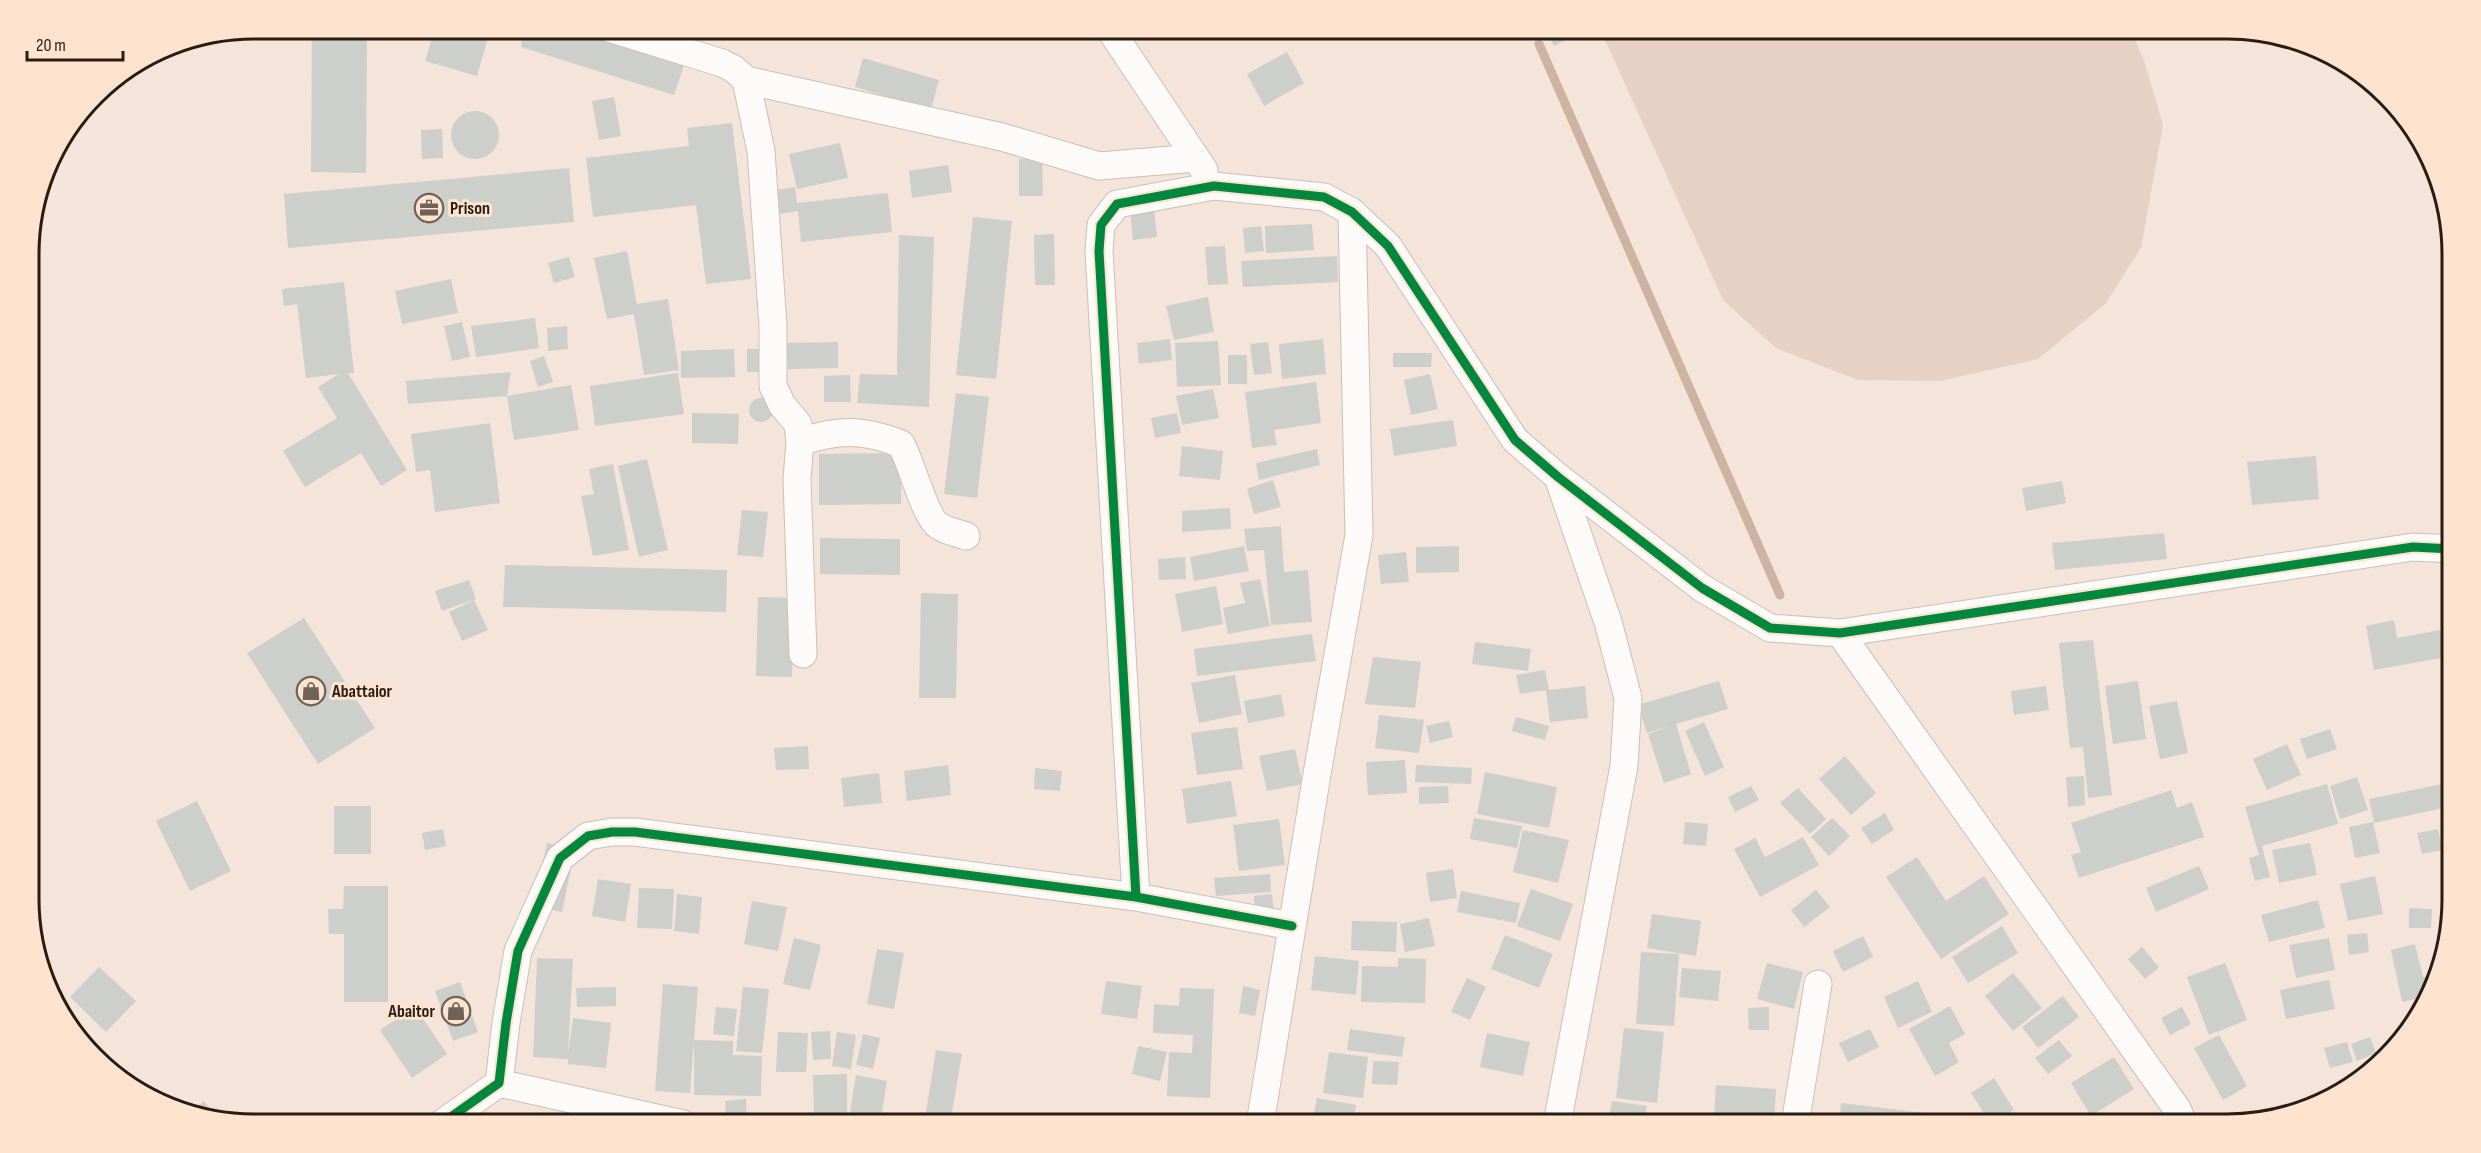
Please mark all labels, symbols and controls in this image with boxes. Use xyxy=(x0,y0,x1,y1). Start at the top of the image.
scale bar xyxy=(27,24,123,62)
text: 20 m xyxy=(36,35,66,56)
office icon: Prison xyxy=(413,192,445,224)
place label: Prison xyxy=(450,198,490,219)
shop icon: Abattaior xyxy=(295,675,327,707)
place label: Abattaior xyxy=(331,681,393,702)
shop icon: Abaitor xyxy=(440,995,472,1027)
place label: Abaitor xyxy=(387,1001,435,1022)

